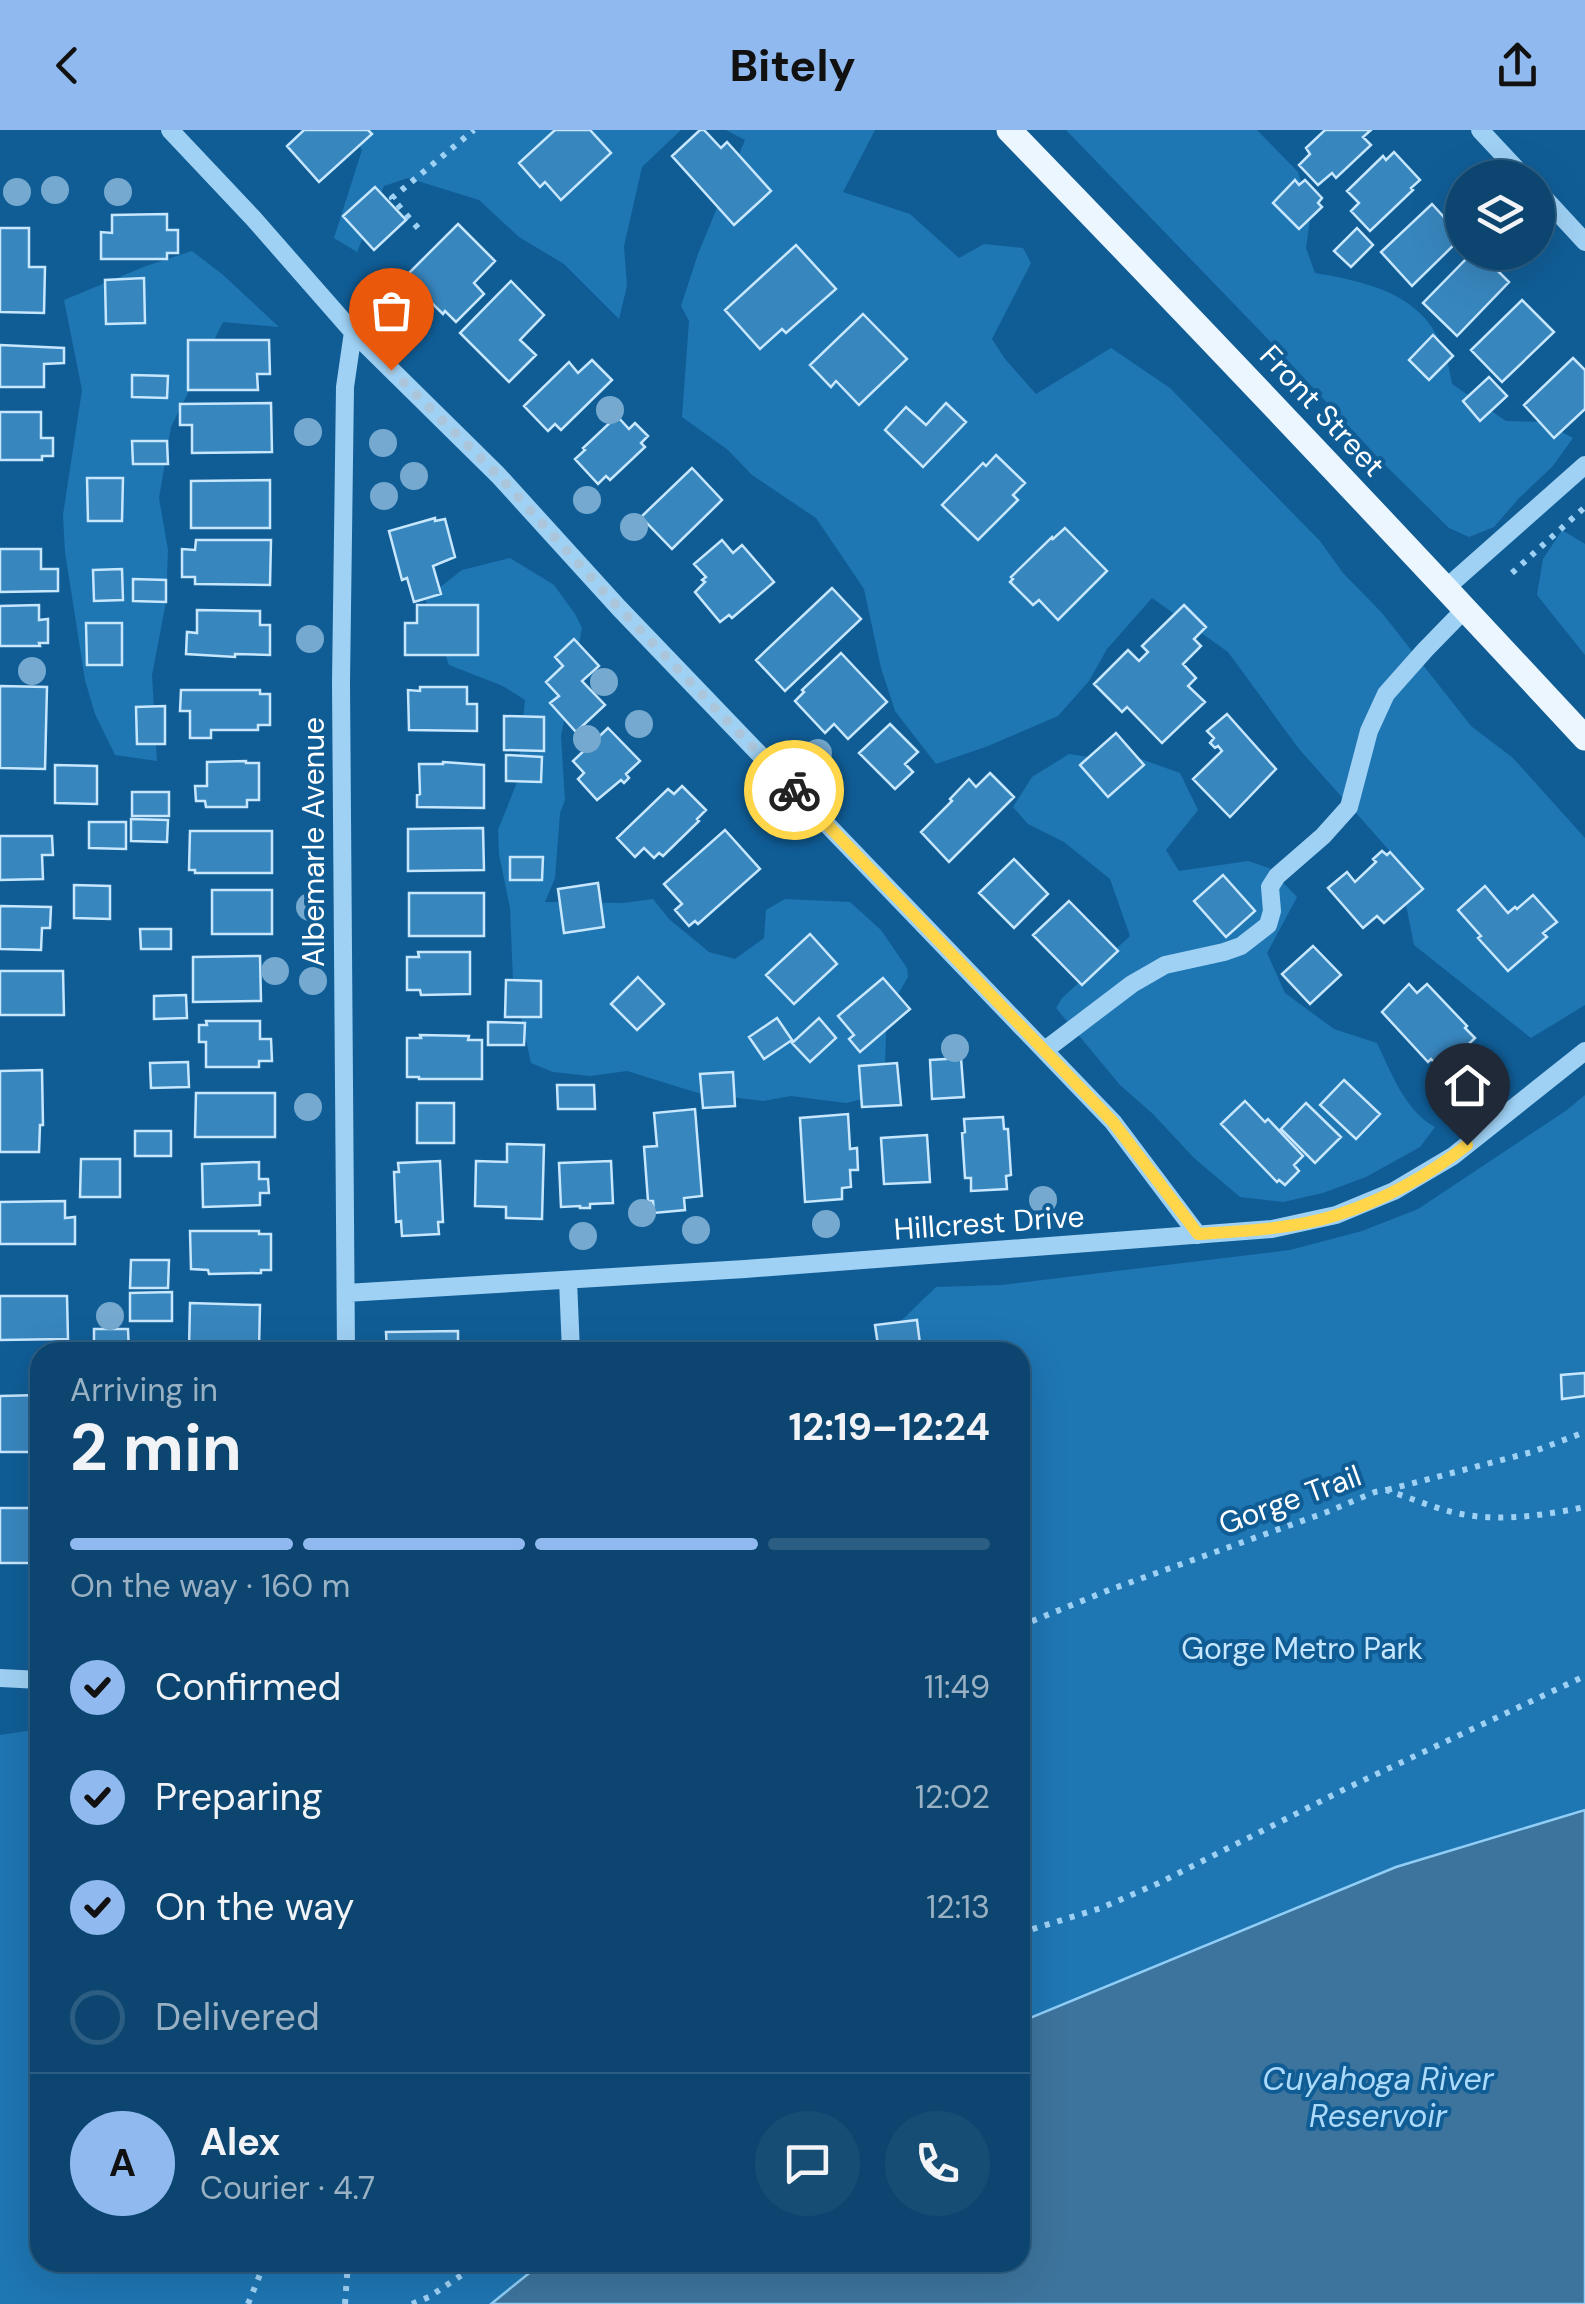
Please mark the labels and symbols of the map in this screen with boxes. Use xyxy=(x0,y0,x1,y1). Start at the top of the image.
pin xyxy=(349,268,434,371)
street label: Front Street xyxy=(1251,337,1393,485)
street label: Albemarle Avenue xyxy=(294,717,333,967)
courier xyxy=(744,740,844,840)
pin xyxy=(1425,1043,1510,1146)
street label: Hillcrest Drive xyxy=(892,1196,1086,1249)
street label: Gorge Trail xyxy=(1213,1456,1366,1543)
park label: Gorge Metro Park xyxy=(1181,1629,1423,1668)
water label: Cuyahoga River Reservoir xyxy=(1262,2058,1495,2137)

